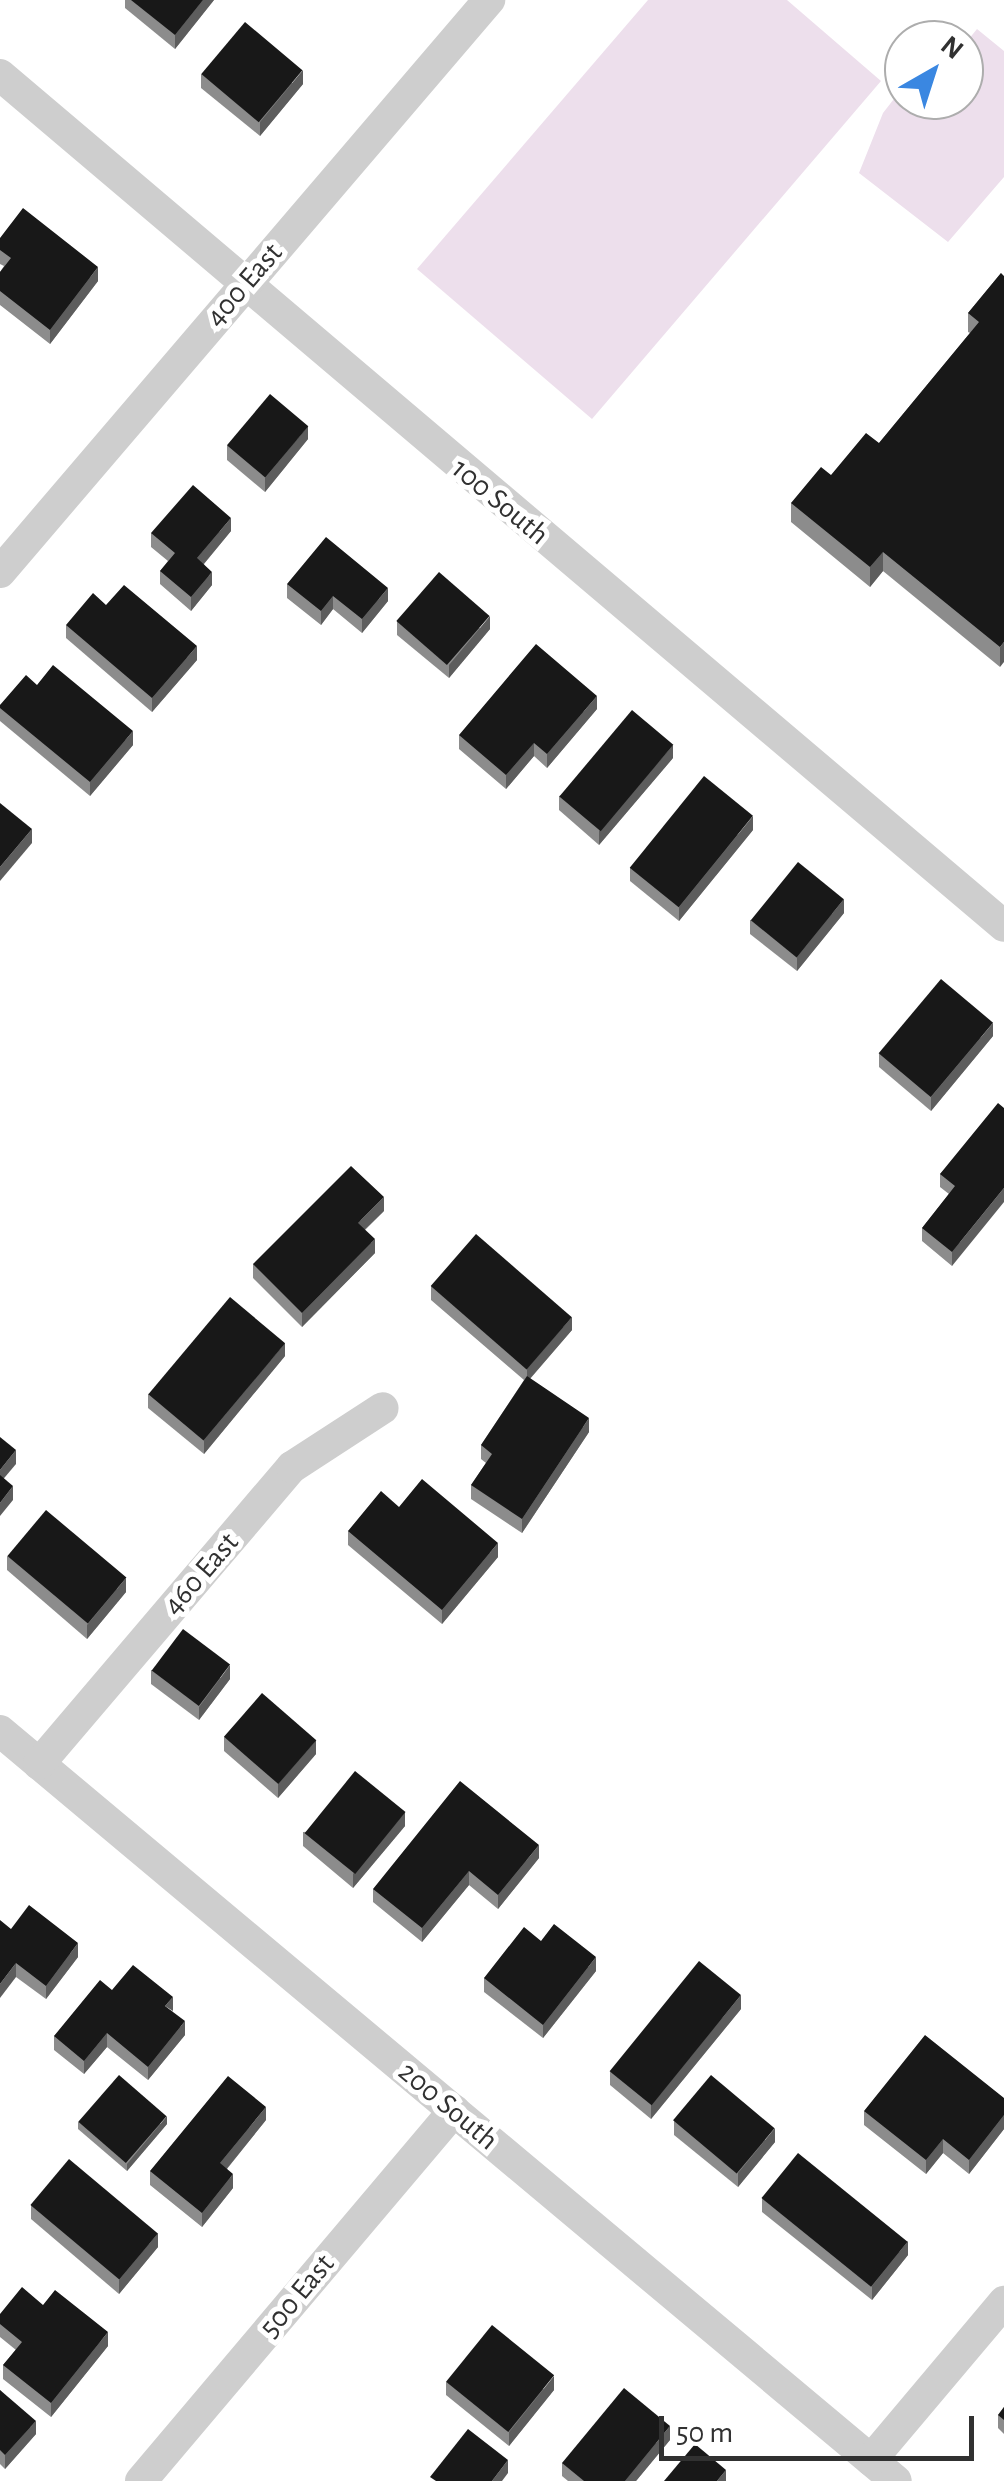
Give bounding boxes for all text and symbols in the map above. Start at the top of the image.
north arrow [884,20,984,120]
text: N [935,31,968,65]
street label: 400 East [198,236,290,334]
street label: 100 South [444,451,556,553]
street label: 460 East [155,1525,247,1623]
street label: 200 South [391,2054,505,2158]
street label: 500 East [252,2247,342,2345]
scale bar [664,2396,979,2458]
text: 50 m [676,2418,733,2448]

